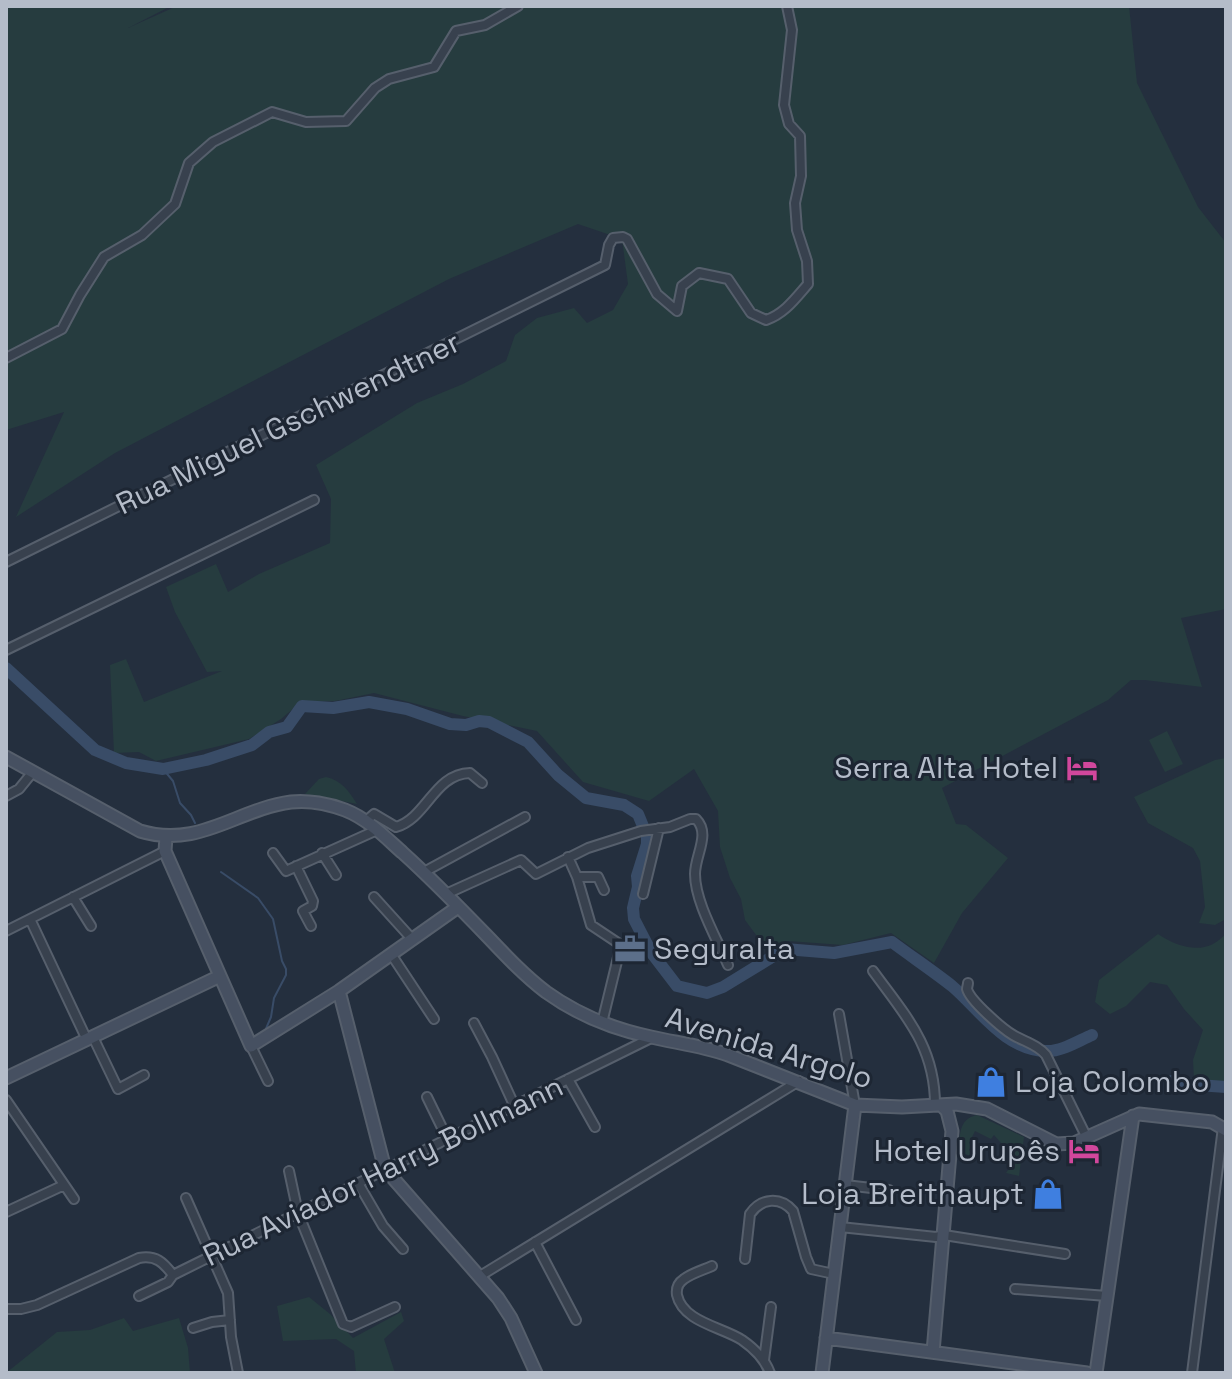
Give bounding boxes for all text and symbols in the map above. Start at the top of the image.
street label: Rua Miguel Gschwendtner [109,322,466,523]
place label: Serra Alta Hotel [834,748,1058,787]
hotel icon: Serra Alta Hotel [1065,751,1099,785]
place label: Seguralta [654,929,794,968]
office icon: Seguralta [613,932,647,966]
street label: Avenida Argolo [661,997,877,1098]
place label: Loja Colombo [1015,1062,1210,1101]
shop icon: Loja Colombo [974,1065,1008,1099]
street label: Rua Aviador Harry Bollmann [196,1066,569,1275]
place label: Hotel Urupês [874,1131,1060,1170]
hotel icon: Hotel Urupês [1067,1134,1101,1168]
place label: Loja Breithaupt [801,1174,1024,1213]
shop icon: Loja Breithaupt [1031,1177,1065,1211]

